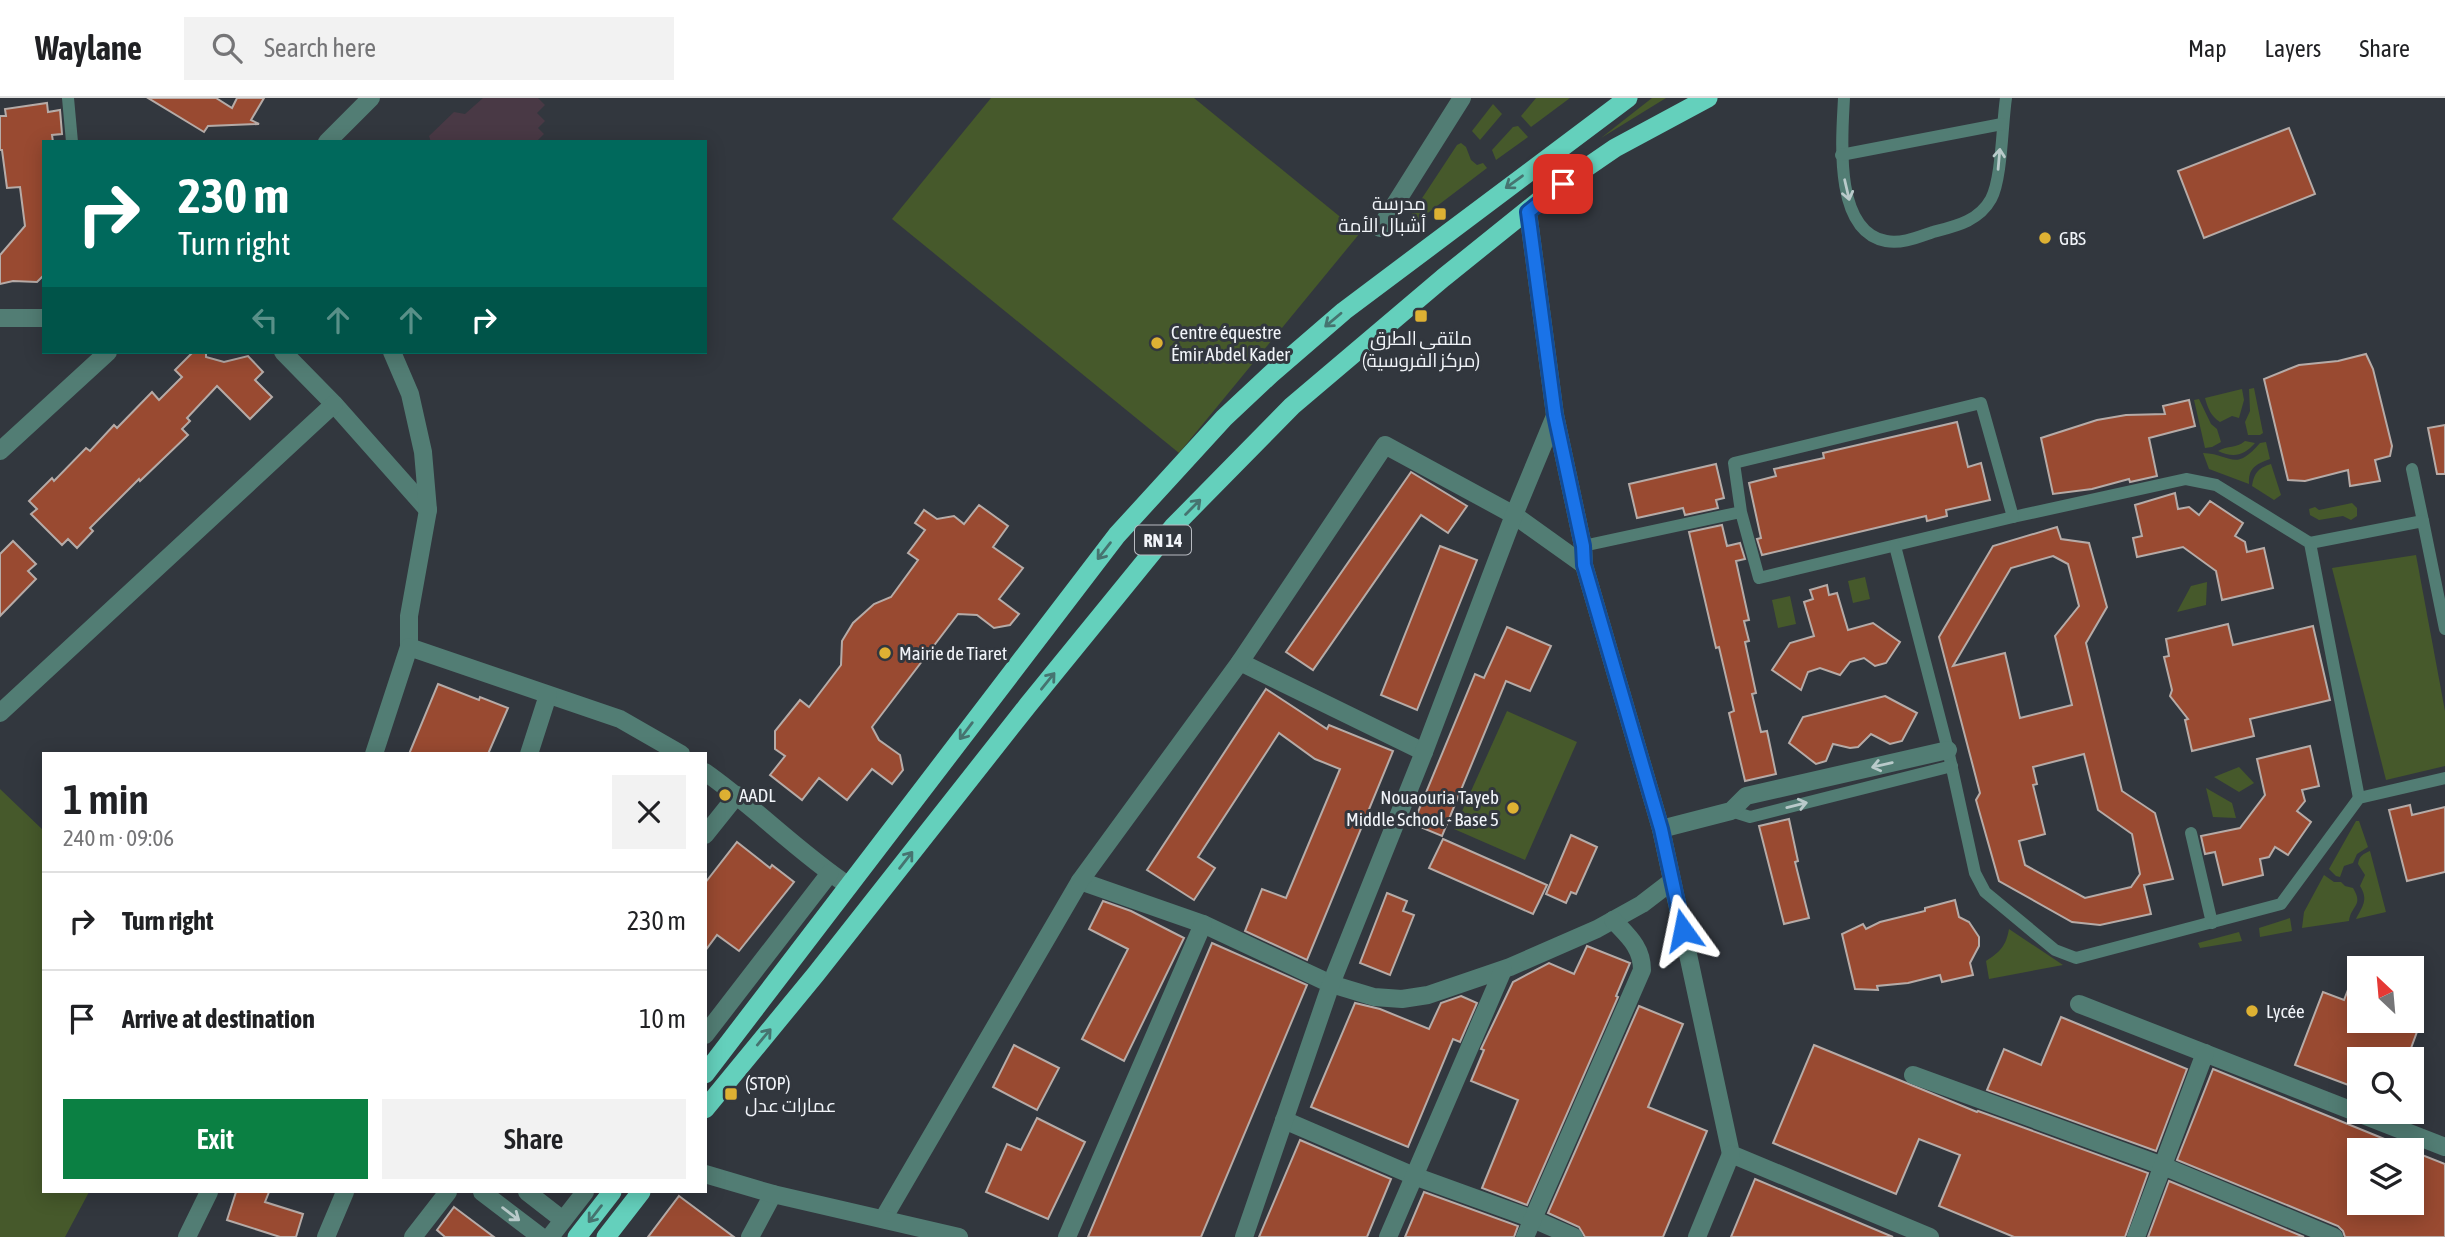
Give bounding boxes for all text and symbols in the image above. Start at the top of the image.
search box [184,17,674,80]
text: Waylane [35,29,142,67]
icon: search [208,29,246,67]
text: Search here [264,33,376,63]
text: Map [2188,35,2227,62]
text: Layers [2265,35,2321,62]
text: Share [2359,35,2410,62]
one-way arrow [1993,149,2006,171]
pin [1533,154,1593,214]
icon: arrive [1544,165,1582,203]
text: 230 m [178,167,289,223]
icon: right [63,168,154,259]
one-way arrow [1505,175,1524,190]
one-way arrow [1841,178,1855,201]
place label: مدرسة أشبال الأمة [1338,192,1426,237]
marker: مدرسة أشبال الأمة [1432,206,1448,222]
text: Turn right [178,225,291,262]
place label: GBS [2059,227,2086,249]
marker: GBS [2037,230,2053,246]
icon: left [246,301,284,339]
icon: ahead [319,301,357,339]
icon: ahead [392,301,430,339]
icon: right [465,301,503,339]
marker: ملتقى الطرق (مركز الفروسية) [1413,308,1429,324]
one-way arrow [1325,312,1343,328]
place label: Centre équestre Émir Abdel Kader [1171,321,1290,365]
place label: ملتقى الطرق (مركز الفروسية) [1362,327,1480,372]
marker: Centre équestre Émir Abdel Kader [1149,335,1165,351]
one-way arrow [1185,498,1202,515]
road number: RN 14 [1135,526,1191,555]
one-way arrow [1097,541,1112,560]
place label: Mairie de Tiaret [899,642,1007,664]
marker: Mairie de Tiaret [877,645,893,661]
one-way arrow [1040,673,1055,691]
one-way arrow [958,722,973,740]
one-way arrow [1871,759,1894,772]
text: 1 min [63,775,149,823]
button: close [612,775,686,849]
place label: AADL [739,784,776,806]
place label: Nouaouria Tayeb Middle School - Base 5 [1346,786,1499,830]
marker: AADL [717,787,733,803]
one-way arrow [1785,798,1808,811]
marker: Nouaouria Tayeb Middle School - Base 5 [1505,800,1521,816]
text: 240 m · 09:06 [63,825,174,851]
one-way arrow [899,851,914,869]
position arrow [1646,893,1720,967]
icon: right [63,902,101,940]
text: Turn right [122,906,213,936]
text: 230 m [627,906,686,936]
north arrow [2347,956,2424,1032]
map controls [2347,956,2424,1215]
icon: arrive [63,1000,101,1038]
place label: Lycée [2266,1000,2305,1022]
marker: Lycée [2244,1003,2260,1019]
text: Arrive at destination [122,1004,315,1034]
text: 10 m [639,1004,686,1034]
one-way arrow [756,1028,772,1046]
button: search [2347,1047,2424,1124]
place label: (STOP) عمارات عدل [745,1072,836,1117]
marker: (STOP) عمارات عدل [723,1086,739,1102]
button: Exit [63,1099,368,1179]
button: Share [382,1099,686,1179]
button: layers [2347,1138,2424,1215]
one-way arrow [587,1205,602,1223]
one-way arrow [502,1207,520,1222]

